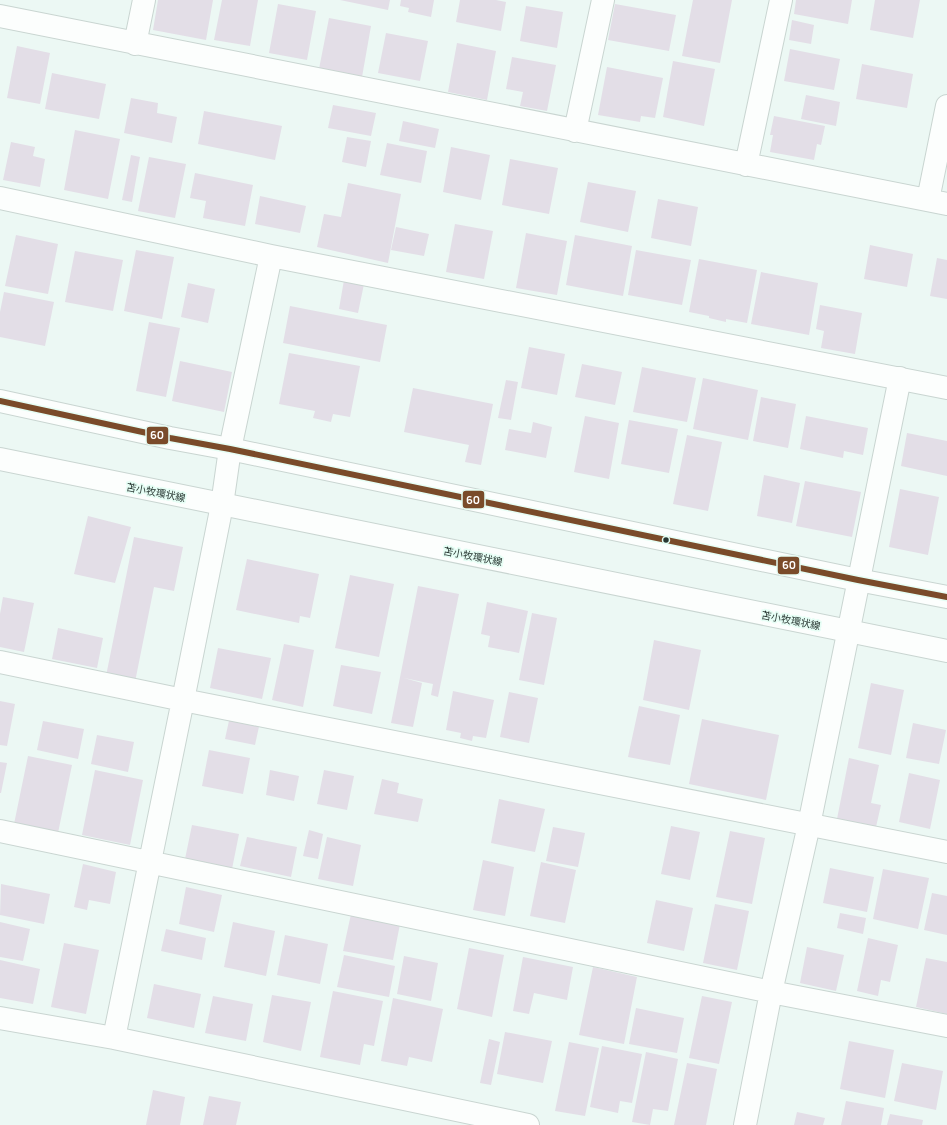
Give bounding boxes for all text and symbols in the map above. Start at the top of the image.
line badge: 60 [146,426,169,445]
text: 60 [150,427,164,442]
street label: 苫小牧環状線 [125,479,187,505]
line badge: 60 [462,490,485,509]
text: 60 [466,492,480,507]
unlabelled marker [661,535,671,545]
street label: 苫小牧環状線 [442,543,504,569]
line badge: 60 [777,556,800,575]
text: 60 [782,557,796,572]
street label: 苫小牧環状線 [760,607,822,633]

